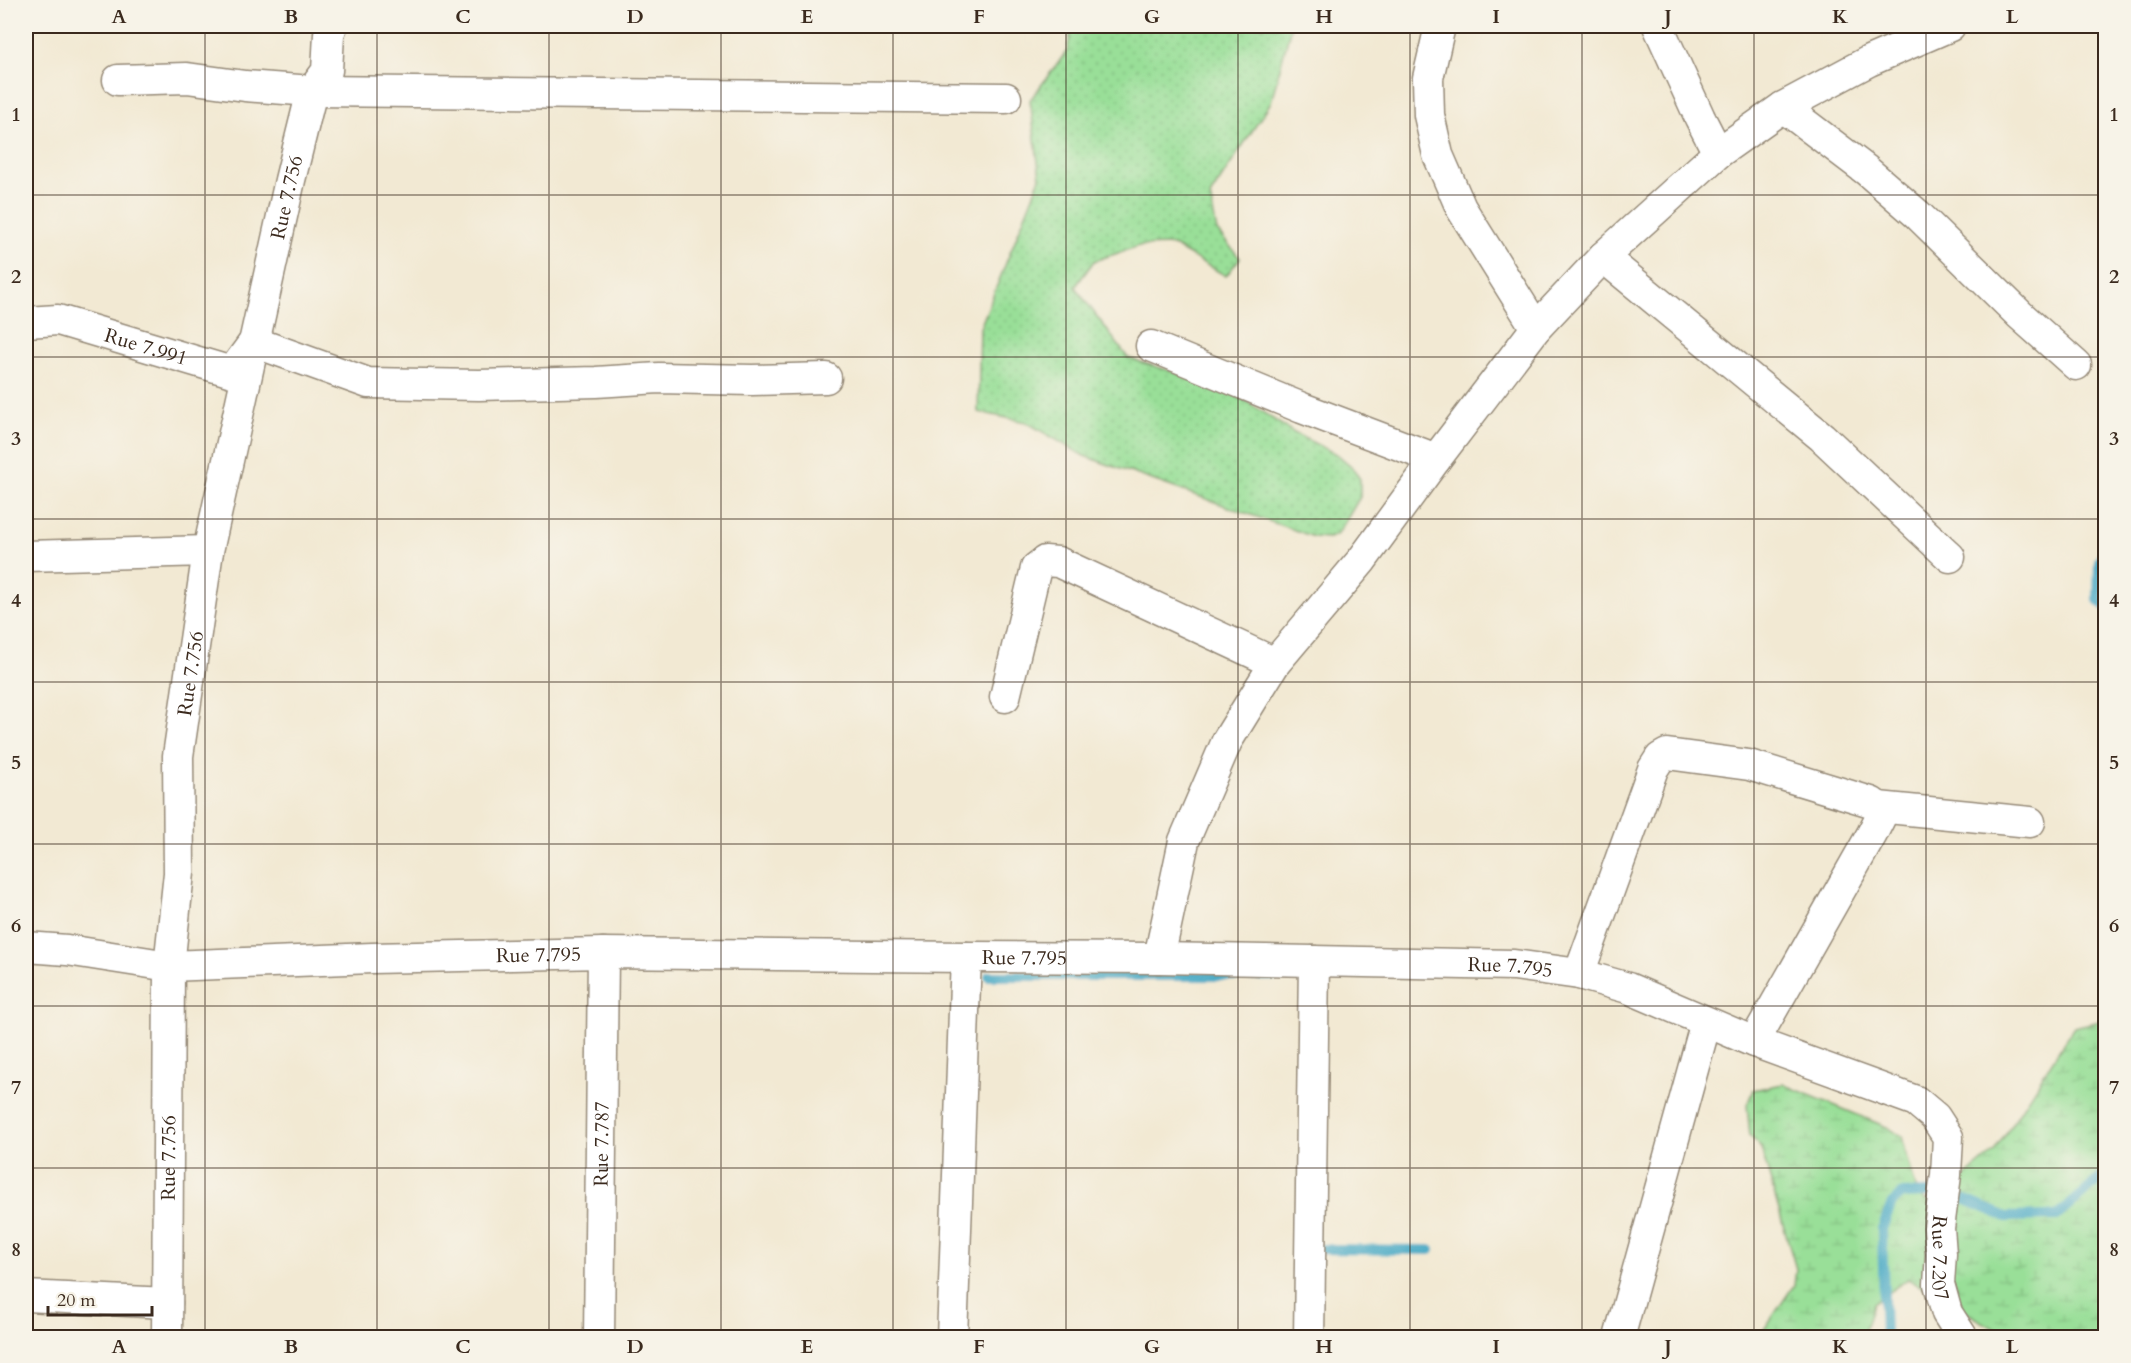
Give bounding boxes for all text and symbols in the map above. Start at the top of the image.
text: A [111,3,127,30]
text: B [284,3,298,30]
text: C [455,3,471,30]
text: D [626,3,644,30]
text: E [801,3,813,30]
text: F [973,3,985,30]
text: G [1144,3,1160,30]
text: H [1315,3,1333,30]
text: I [1492,3,1500,30]
text: J [1661,3,1672,30]
text: K [1832,3,1849,30]
text: L [2006,3,2019,30]
text: 1 [11,101,21,128]
text: 1 [2109,101,2119,128]
street label: Rue 7.756 [264,153,310,242]
text: 2 [11,263,21,290]
text: 2 [2109,263,2119,290]
street label: Rue 7.991 [101,322,191,372]
text: 3 [11,425,21,452]
text: 3 [2109,425,2119,452]
text: 4 [11,587,21,614]
text: 4 [2109,587,2119,614]
street label: Rue 7.756 [171,629,210,718]
text: 5 [11,749,21,776]
text: 5 [2109,749,2119,776]
text: 6 [11,912,21,939]
text: 6 [2109,912,2119,939]
street label: Rue 7.795 [495,940,581,969]
street label: Rue 7.795 [982,944,1067,972]
street label: Rue 7.795 [1467,951,1554,984]
text: 7 [11,1074,21,1101]
text: 7 [2109,1074,2119,1101]
street label: Rue 7.787 [588,1101,615,1187]
street label: Rue 7.756 [155,1115,182,1201]
street label: Rue 7.207 [1924,1214,1956,1304]
text: 8 [11,1236,21,1263]
text: 8 [2109,1236,2119,1263]
scale bar [48,1279,152,1317]
text: 20 m [57,1288,96,1313]
text: A [111,1333,127,1360]
text: B [284,1333,298,1360]
text: C [455,1333,471,1360]
text: D [626,1333,644,1360]
text: E [801,1333,813,1360]
text: F [973,1333,985,1360]
text: G [1144,1333,1160,1360]
text: H [1315,1333,1333,1360]
text: I [1492,1333,1500,1360]
text: J [1661,1333,1672,1360]
text: K [1832,1333,1849,1360]
text: L [2006,1333,2019,1360]

